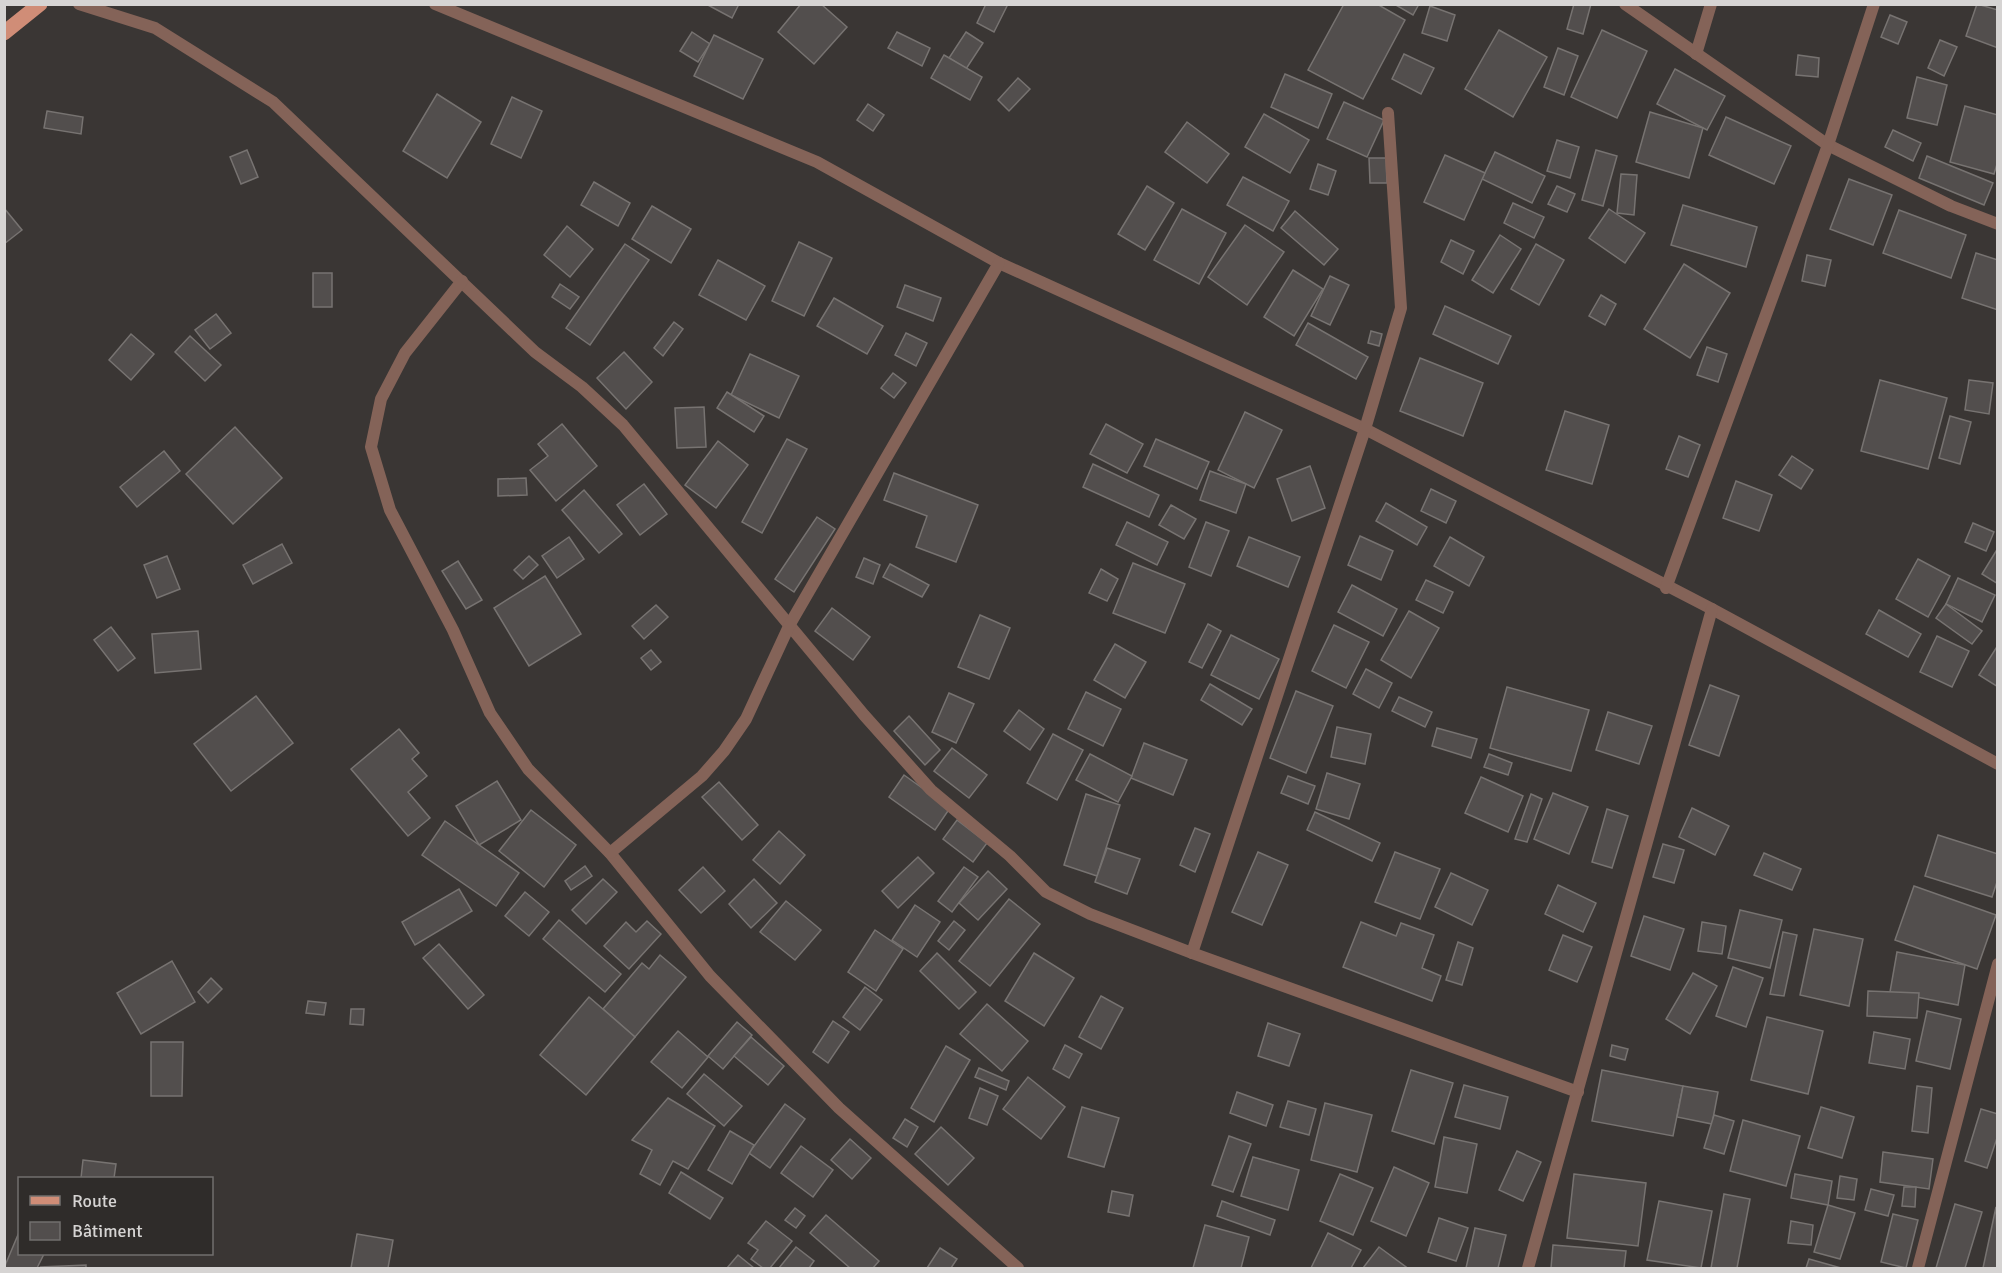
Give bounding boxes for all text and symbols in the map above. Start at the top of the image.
legend [18,1177,213,1255]
text: Route [72,1190,117,1212]
text: Bâtiment [72,1220,143,1242]

